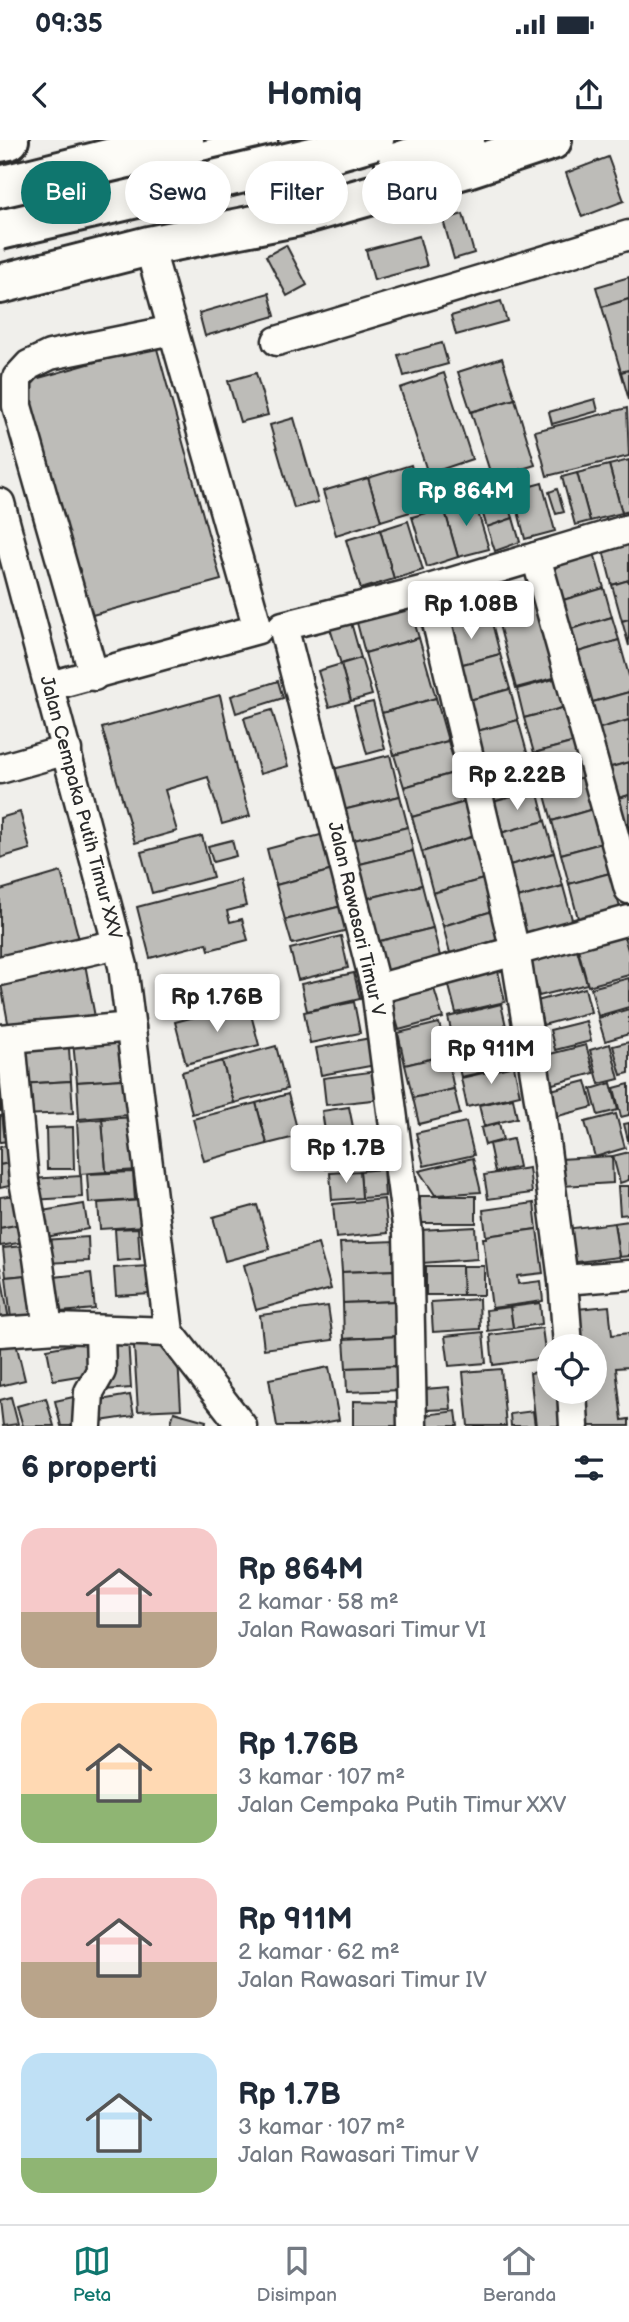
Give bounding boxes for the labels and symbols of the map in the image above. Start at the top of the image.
pin: Rp 864M [401,468,531,528]
pin: Rp 1.08B [399,582,543,641]
street label: Jalan Cempaka Putih Timur XXV [35,673,127,942]
pin: Rp 2.22B [445,752,589,812]
street label: Jalan Rawasari Timur V [322,819,390,1019]
pin: Rp 1.76B [145,974,289,1034]
pin: Rp 911M [426,1026,556,1086]
pin: Rp 1.7B [281,1126,411,1185]

